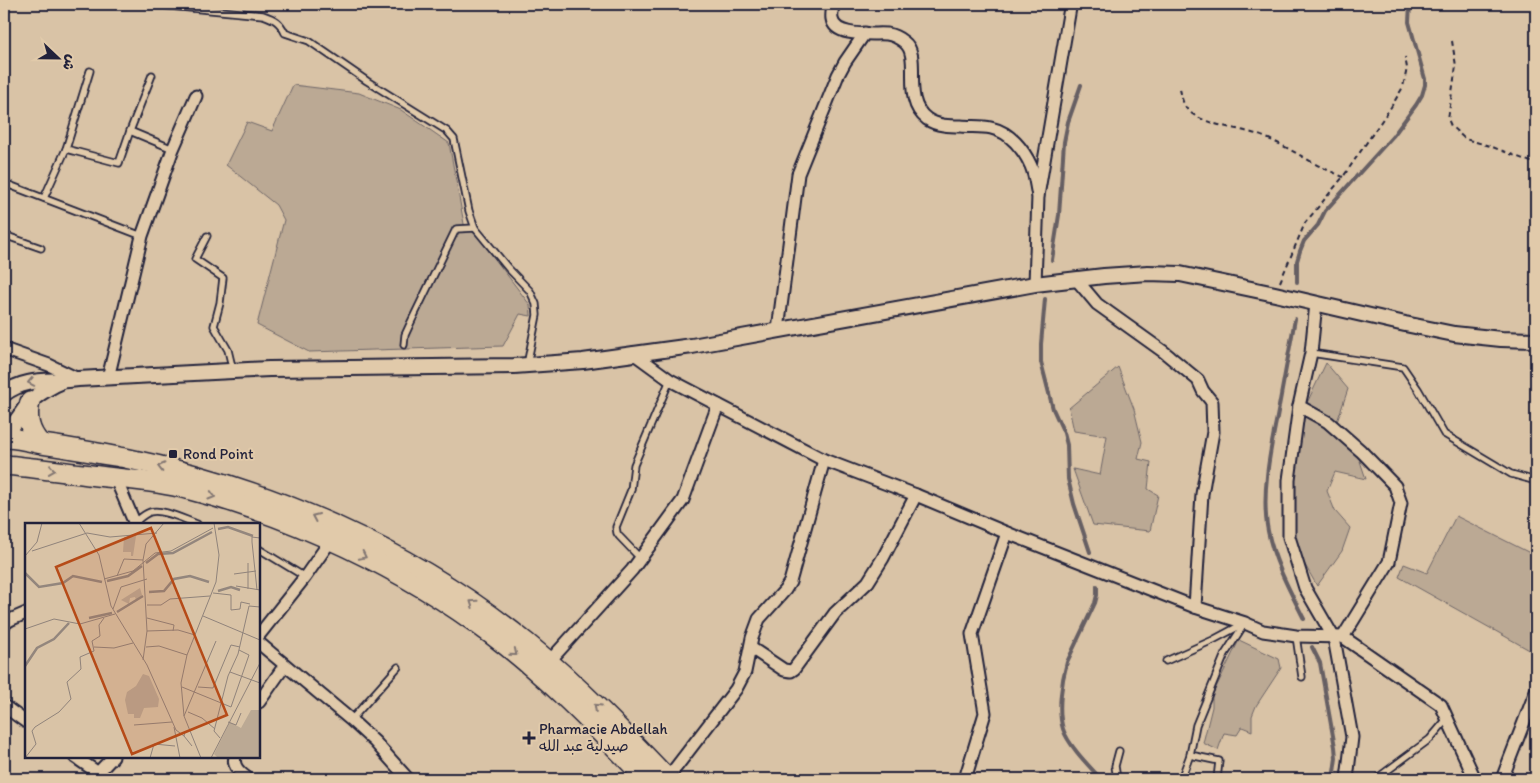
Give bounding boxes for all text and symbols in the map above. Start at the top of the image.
north arrow [32,32,82,82]
text: ش [59,52,80,73]
one-way arrow [27,377,36,387]
place label: Rond Point [183,445,254,463]
marker: Rond Point [167,448,179,460]
one-way arrow [157,462,165,472]
one-way arrow [49,464,57,475]
one-way arrow [208,491,216,501]
one-way arrow [311,513,320,524]
inset map [25,523,260,758]
one-way arrow [358,550,367,560]
one-way arrow [469,600,478,609]
one-way arrow [509,647,518,656]
one-way arrow [594,704,603,713]
place label: Pharmacie Abdellah صيدلية عبد الله [539,720,667,755]
marker: Pharmacie Abdellah صيدلية عبد الله [523,732,535,744]

